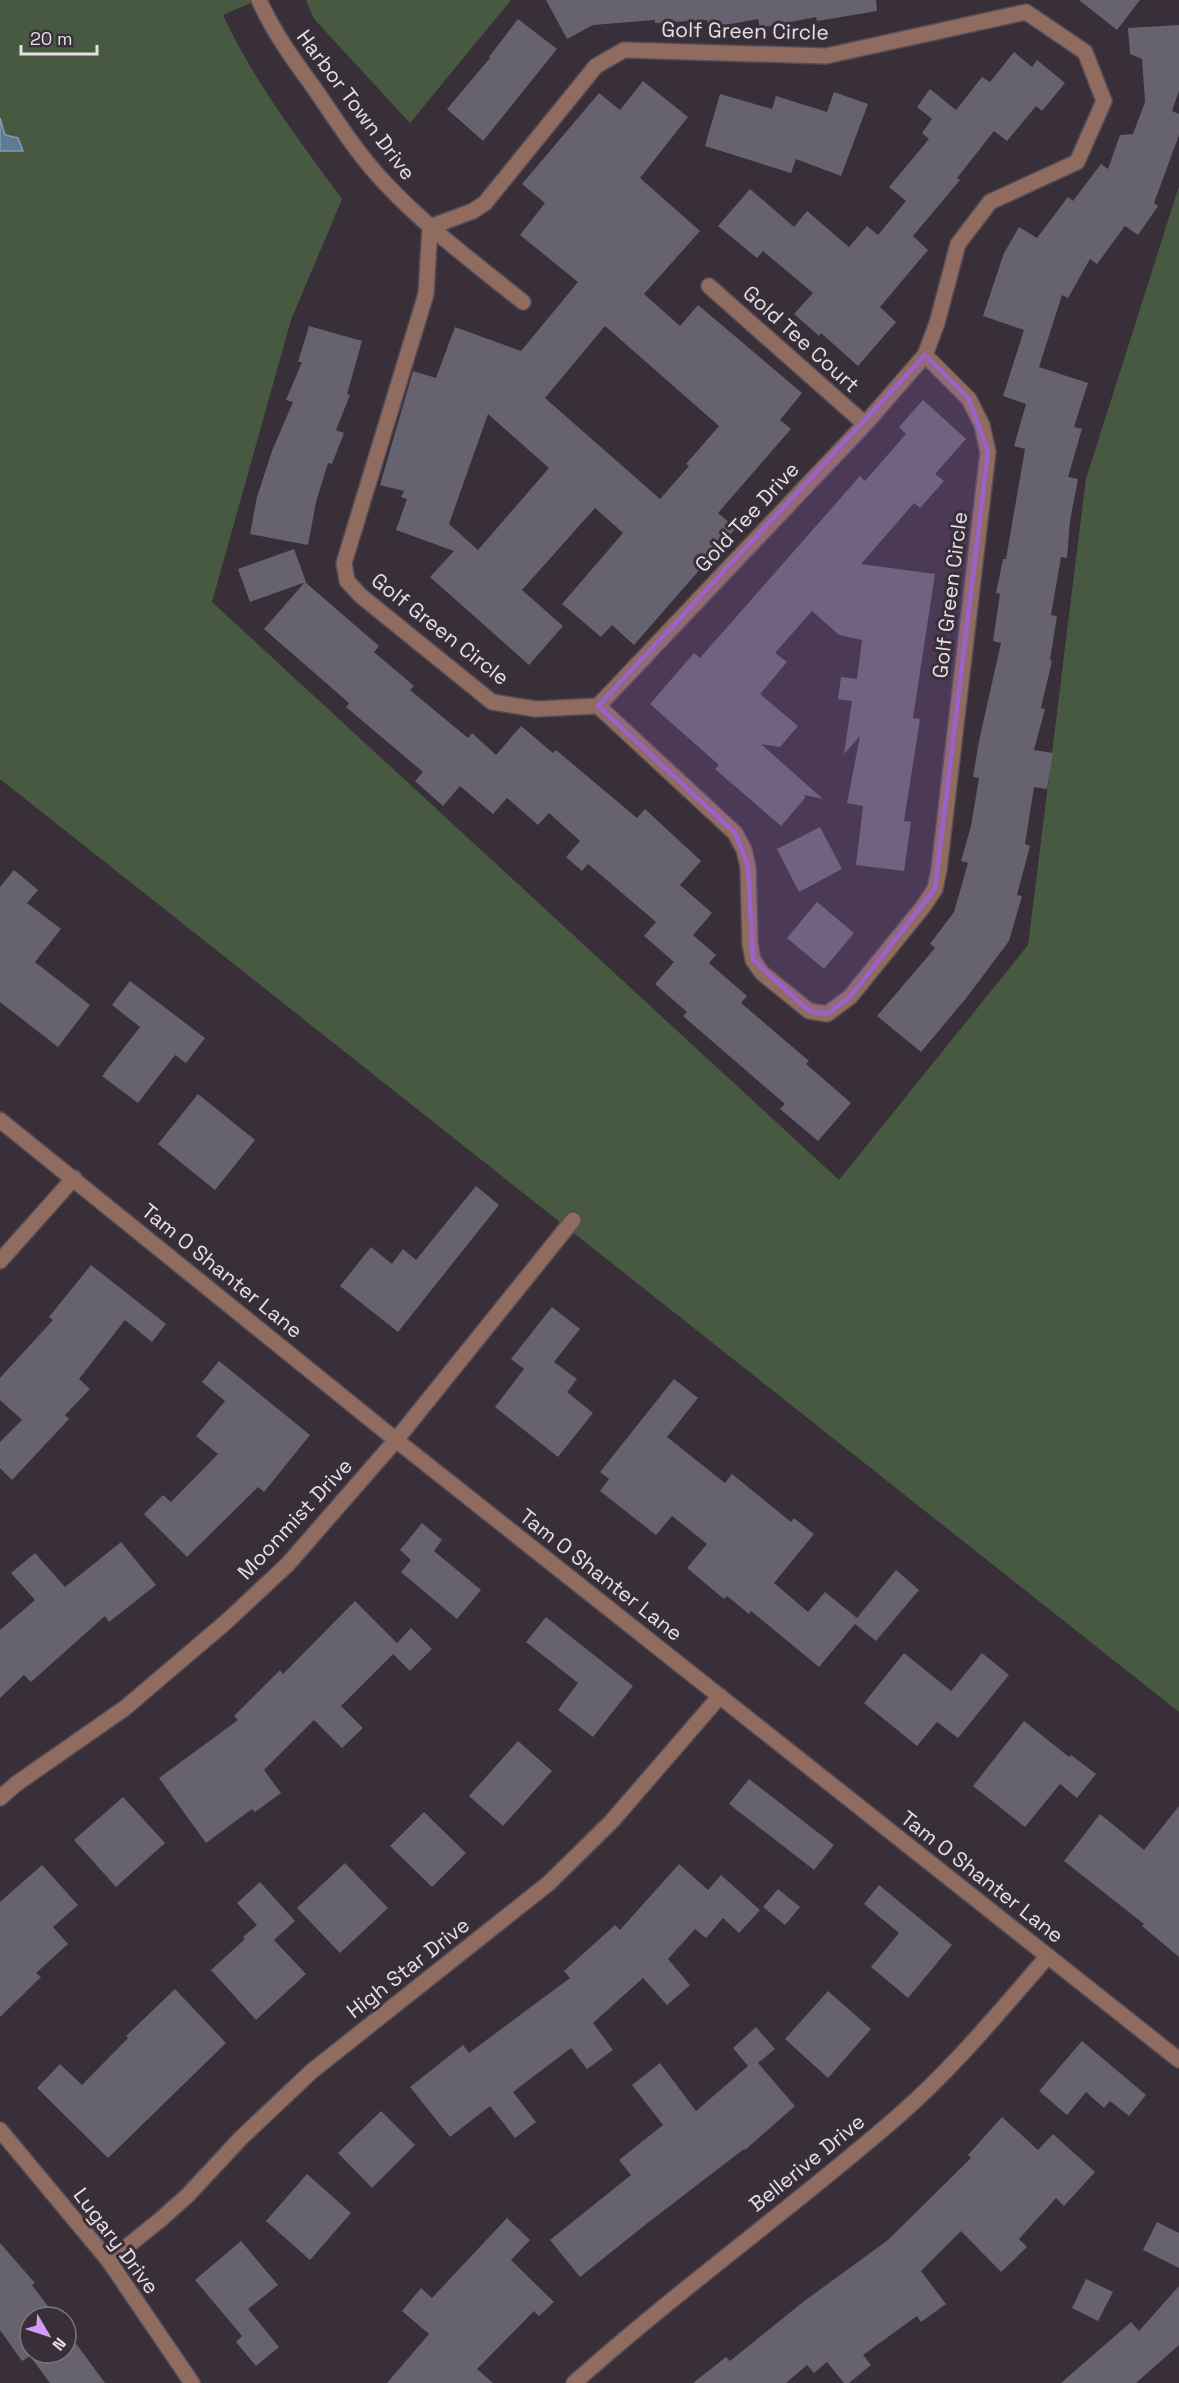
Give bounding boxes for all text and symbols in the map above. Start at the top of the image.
street label: Golf Green Circle [661,16,829,45]
scale bar [21,18,98,56]
street label: Harbor Town Drive [291,24,422,185]
text: 20 m [30,27,73,50]
street label: Gold Tee Court [737,279,865,398]
street label: Gold Tee Drive [689,456,805,577]
street label: Golf Green Circle [926,510,973,680]
street label: Golf Green Circle [366,566,515,691]
street label: Tam O Shanter Lane [136,1197,308,1344]
street label: Moonmist Drive [231,1452,358,1585]
street label: Tam O Shanter Lane [514,1502,688,1647]
street label: Tam O Shanter Lane [895,1804,1069,1949]
street label: High Star Drive [341,1911,475,2024]
street label: Bellerive Drive [743,2108,870,2218]
street label: Lugary Drive [68,2182,165,2299]
north arrow [18,2305,78,2365]
text: N [48,2333,71,2355]

